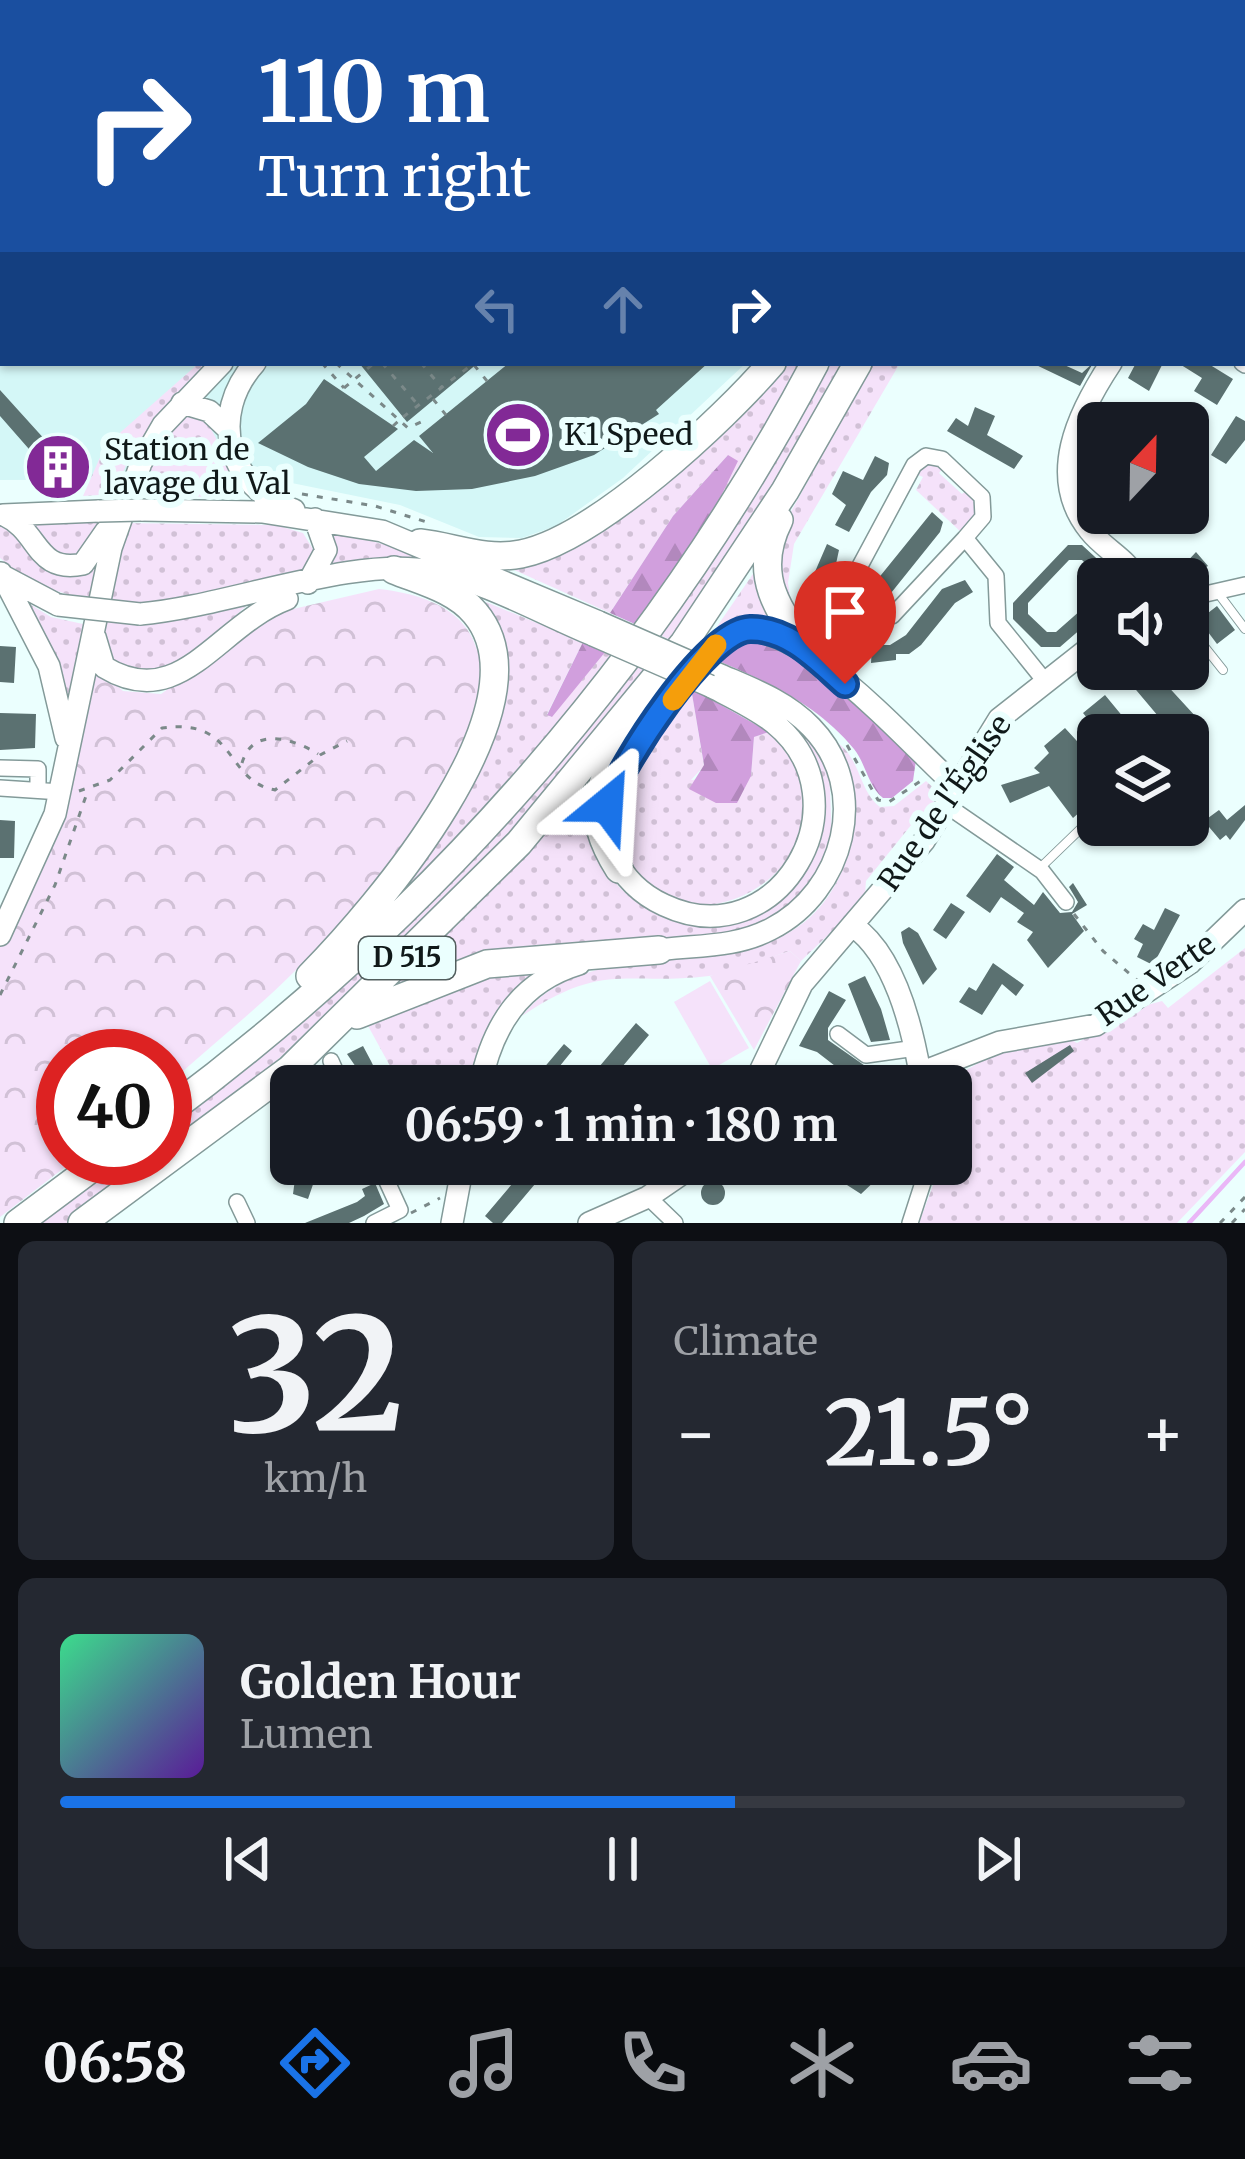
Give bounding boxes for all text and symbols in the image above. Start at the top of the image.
text: 110 m [258,39,490,145]
icon: right [60,48,216,204]
text: Turn right [258,143,531,211]
icon: left [464,276,530,342]
icon: ahead [590,276,656,342]
icon: right [716,276,782,342]
sports icon: K1 Speed [483,400,553,470]
north arrow [1077,402,1209,534]
map controls [1077,402,1209,846]
place label: K1 Speed [564,415,693,453]
place label: Station de lavage du Val [104,430,290,502]
building icon: Station de lavage du Val [23,432,93,502]
button: sound [1077,558,1209,690]
pin [794,561,896,684]
icon: arrive [812,579,878,645]
street label: Rue de l'Église [869,707,1019,898]
button: layers [1077,714,1209,846]
position arrow [544,742,670,868]
street label: Rue Verte [1089,925,1222,1034]
road number: D 515 [359,937,455,979]
speed limit sign: 40 [36,1029,192,1185]
text: 06:59 · 1 min · 180 m [404,1097,838,1153]
text: 32 [227,1277,404,1474]
text: Climate [674,1317,818,1366]
text: 21.5° [824,1376,1034,1490]
text: − [674,1392,718,1475]
text: + [1141,1392,1185,1475]
text: km/h [264,1454,367,1503]
text: Golden Hour [240,1654,521,1710]
text: Lumen [240,1710,373,1759]
icon: previous [215,1826,281,1892]
icon: pause [590,1826,656,1892]
icon: next [965,1826,1031,1892]
icon: directions [273,2021,357,2105]
icon: music [442,2021,526,2105]
icon: phone [611,2021,695,2105]
icon: climate [780,2021,864,2105]
icon: car [949,2021,1033,2105]
icon: filters [1118,2021,1202,2105]
text: 06:58 [43,2029,187,2097]

